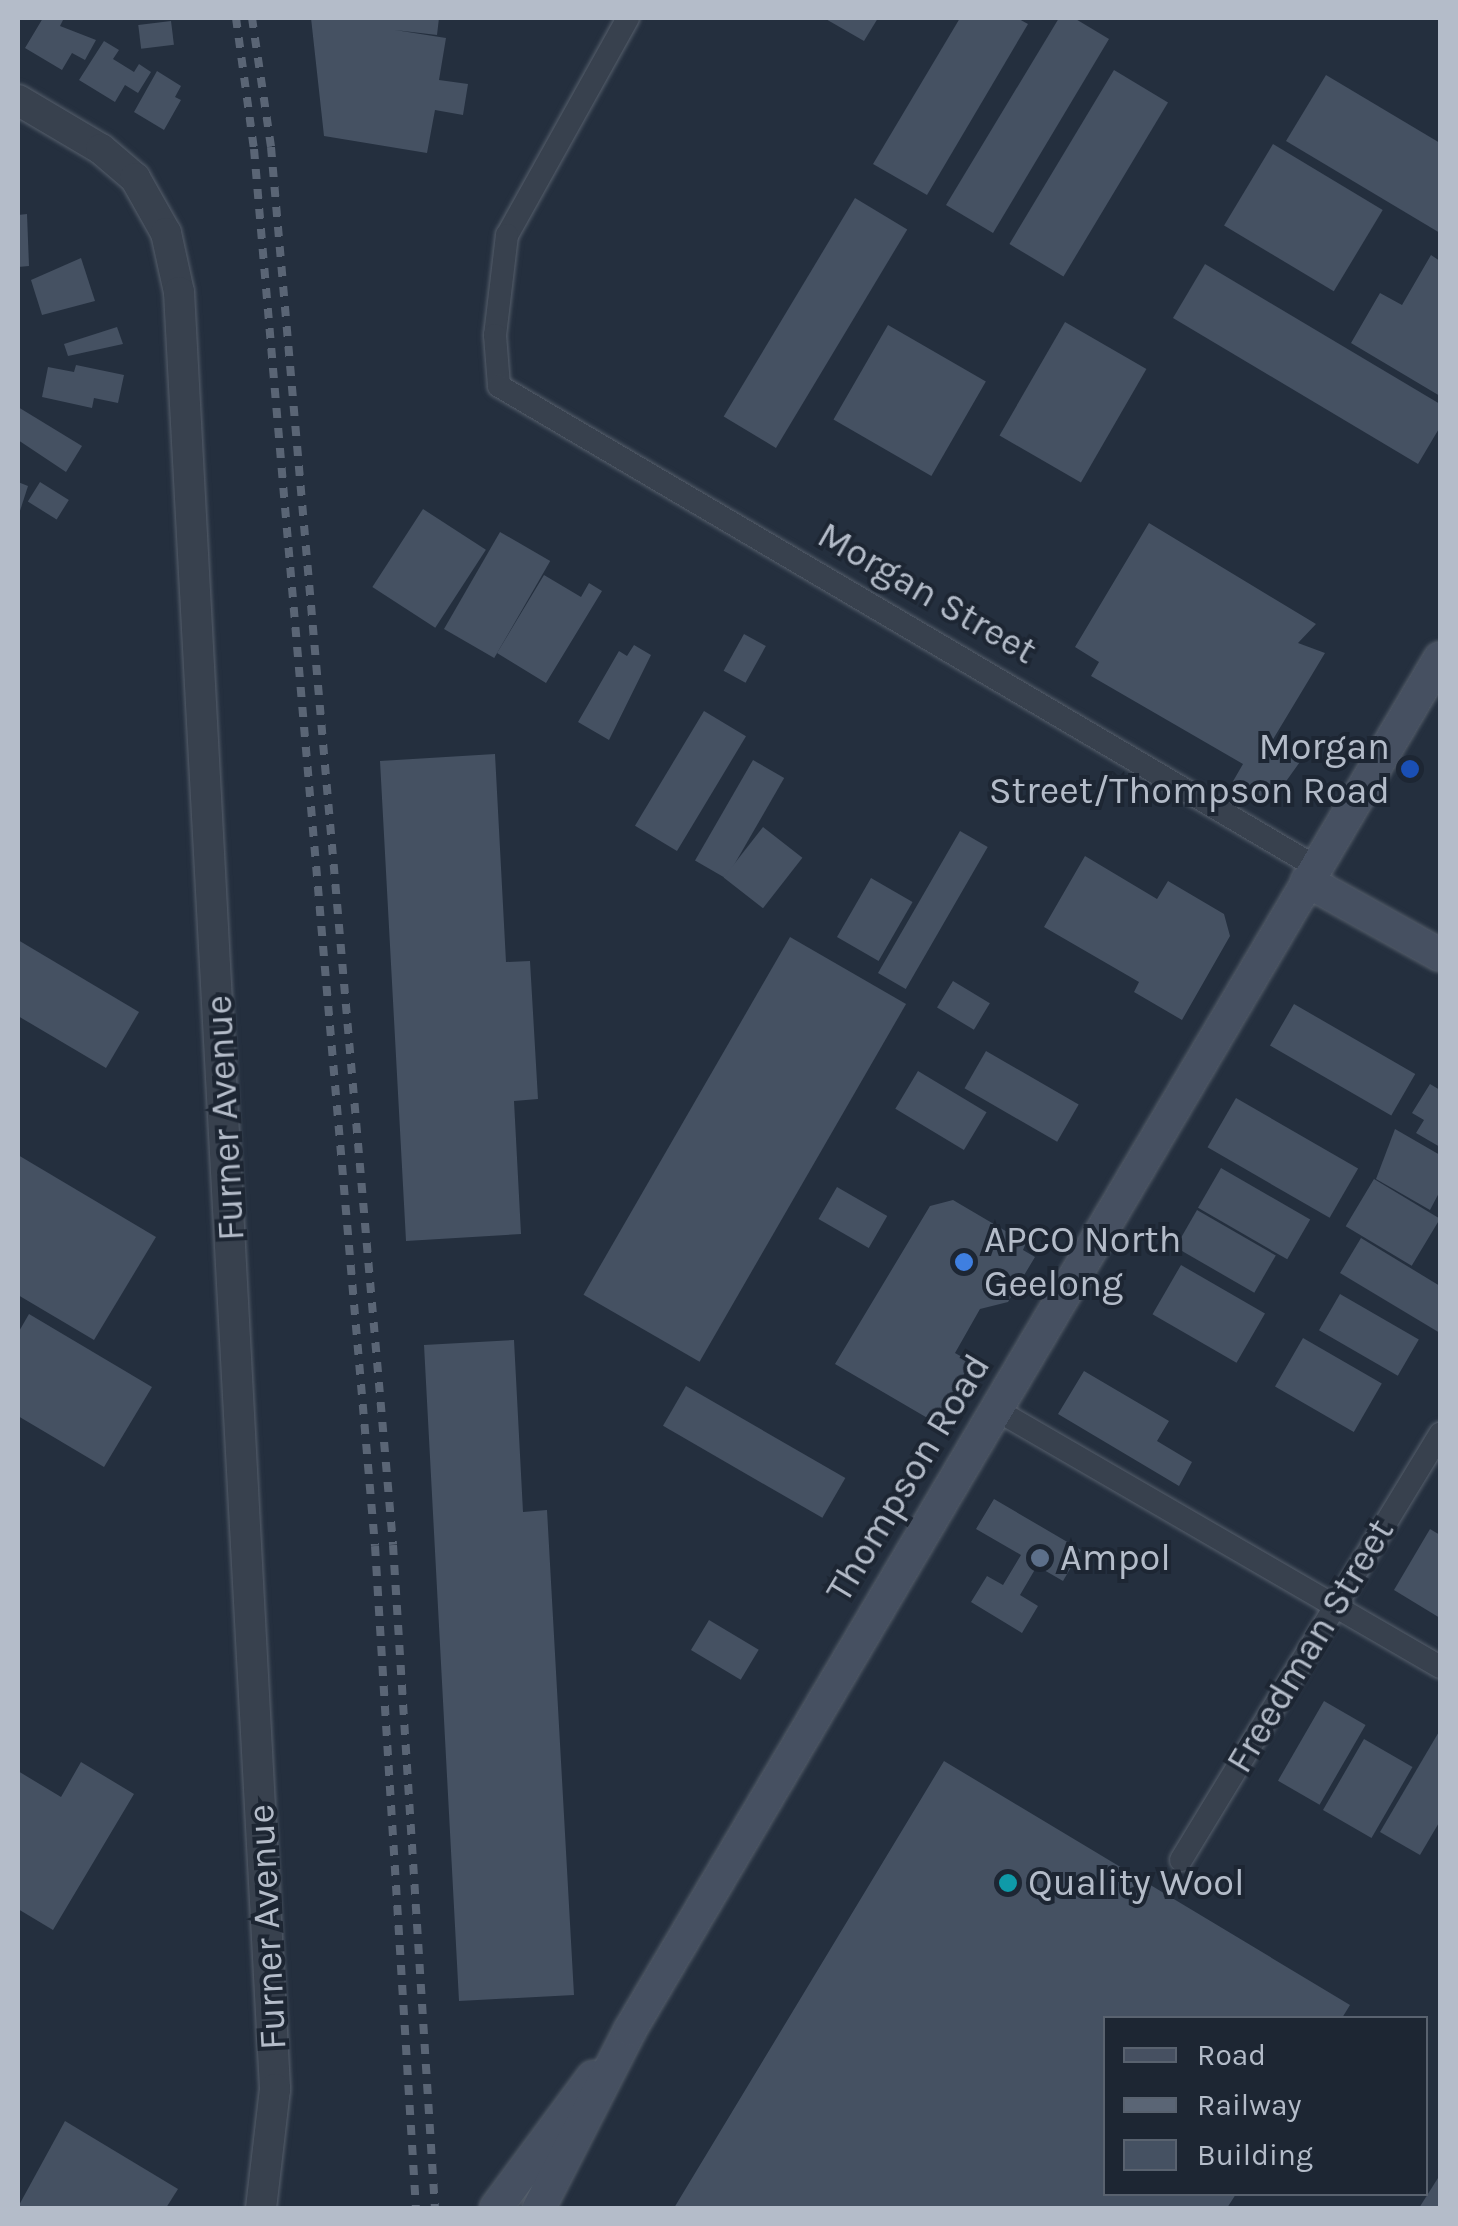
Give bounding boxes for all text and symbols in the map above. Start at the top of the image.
street label: Morgan Street [810,512,1044,674]
place label: Morgan Street/Thompson Road [989,724,1390,814]
marker: Morgan Street/Thompson Road [1399,758,1421,780]
street label: Furner Avenue [196,994,254,1242]
place label: APCO North Geelong [984,1217,1181,1306]
marker: APCO North Geelong [953,1251,975,1273]
street label: Thompson Road [816,1346,1000,1610]
street label: Freedman Street [1216,1511,1404,1781]
place label: Ampol [1060,1535,1171,1581]
marker: Ampol [1029,1547,1051,1569]
street label: Furner Avenue [238,1803,296,2051]
place label: Quality Wool [1028,1860,1245,1906]
marker: Quality Wool [997,1872,1019,1894]
legend [1103,2016,1428,2196]
text: Road [1197,2037,1266,2073]
text: Railway [1197,2087,1301,2123]
text: Building [1197,2137,1313,2173]

